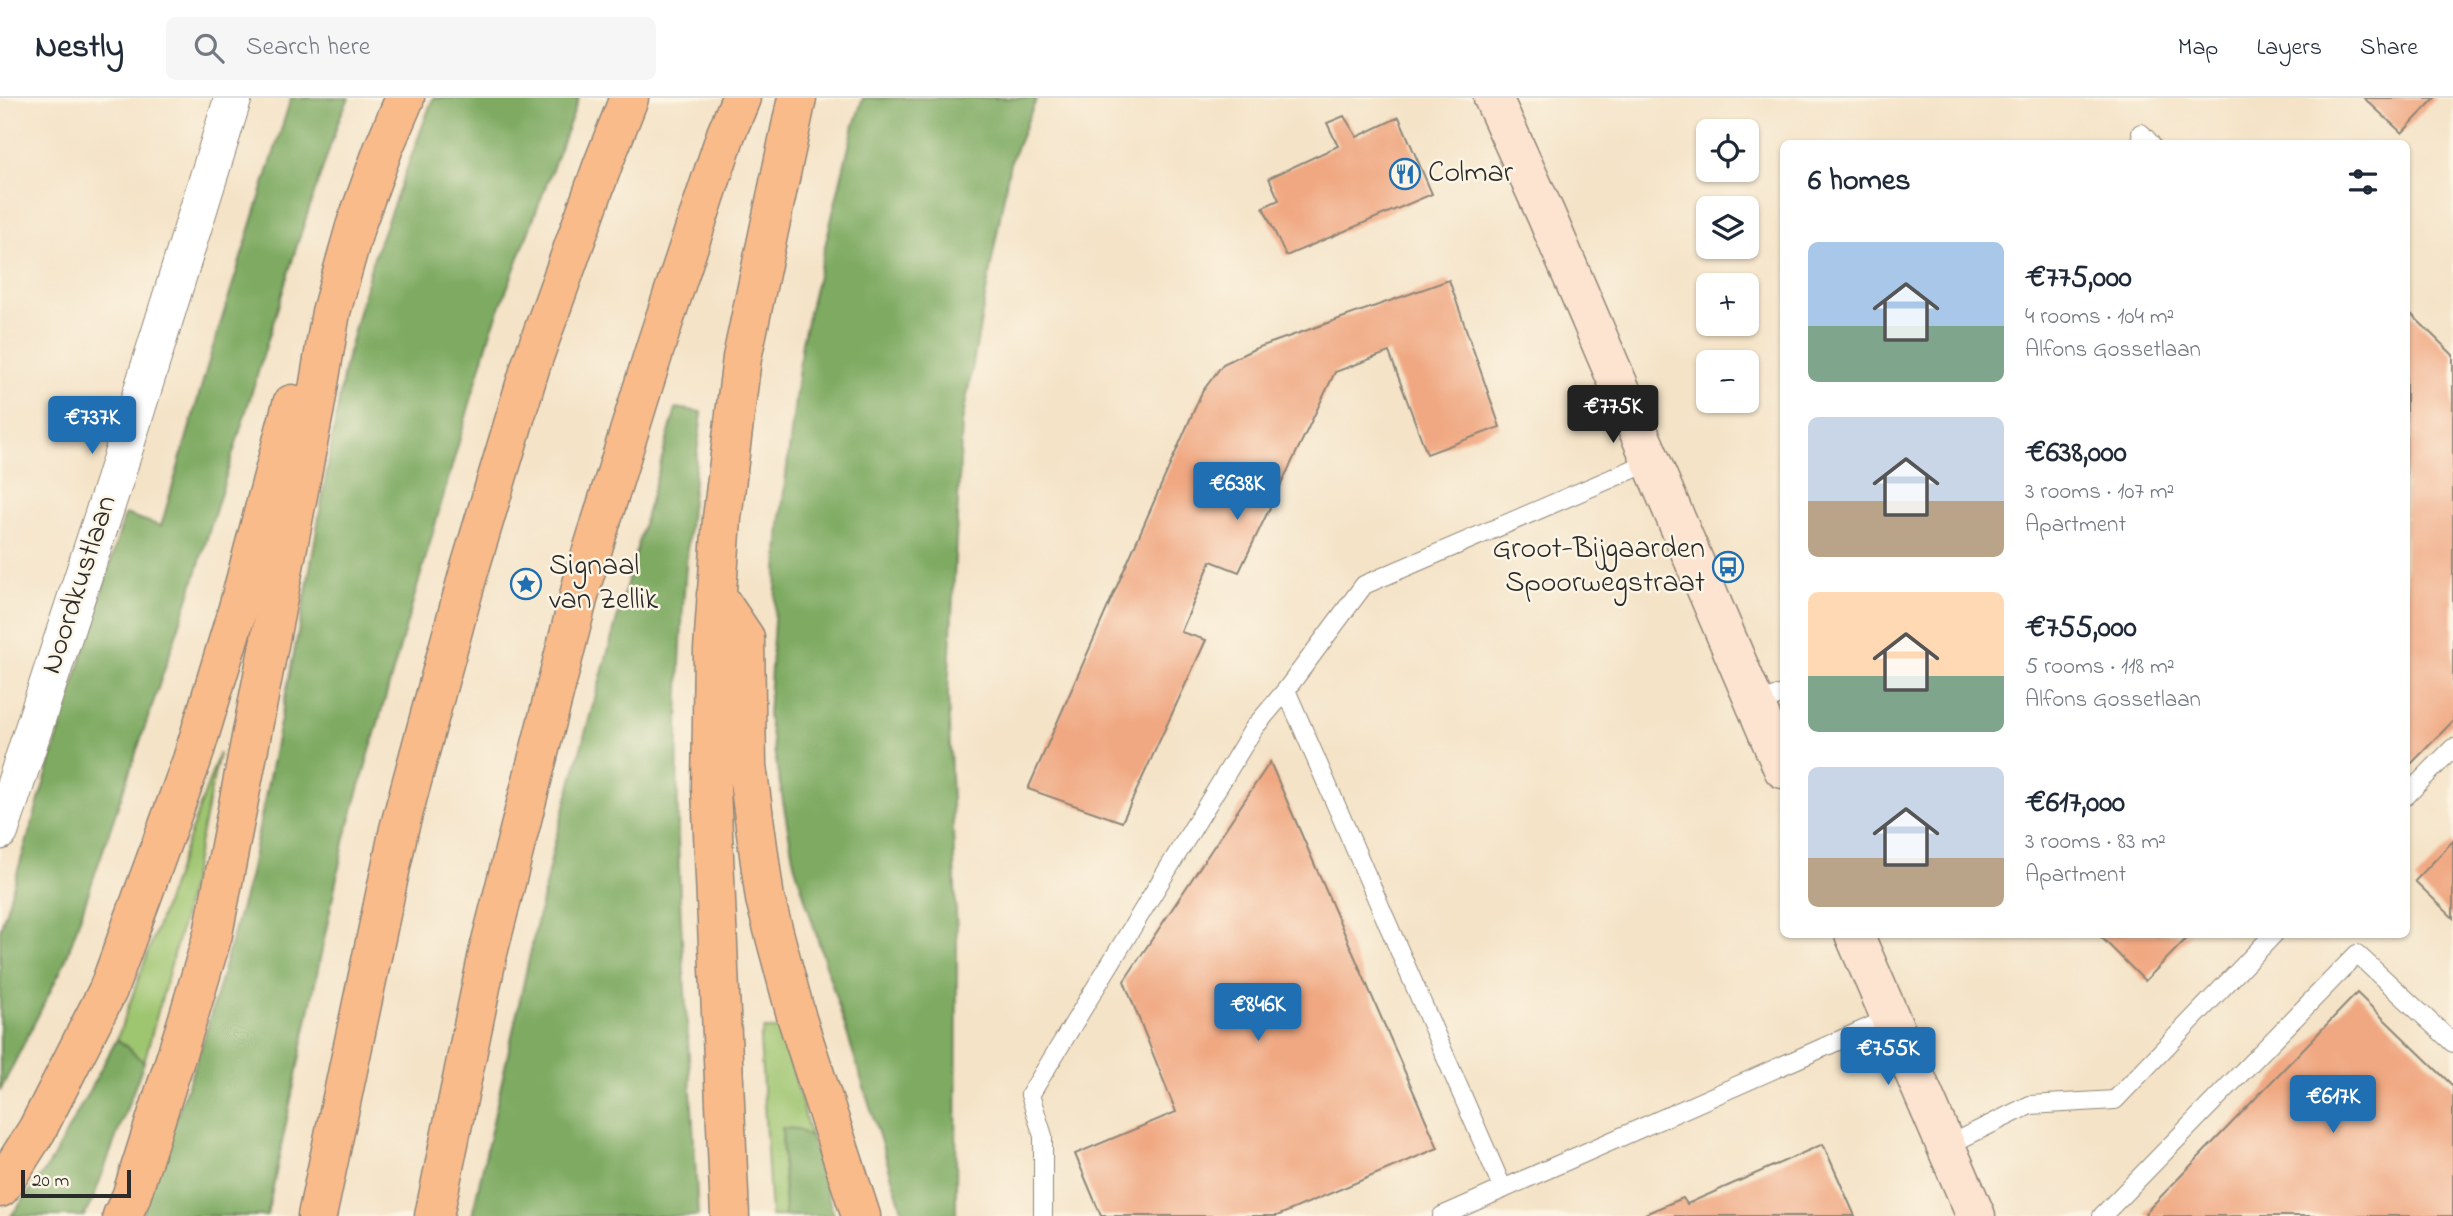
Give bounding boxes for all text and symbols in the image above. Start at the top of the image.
search box [166,17,656,80]
text: Nestly [35,24,124,72]
icon: search [190,29,228,67]
text: Search here [246,29,370,67]
text: Map [2178,31,2218,66]
text: Layers [2256,31,2322,66]
text: Share [2360,31,2418,66]
map controls [1696,119,1759,413]
button: locate [1696,119,1759,182]
place label: Colmar [1428,152,1514,196]
restaurant icon: Colmar [1388,157,1422,191]
text: 6 homes [1808,160,1911,204]
icon: filters [2344,163,2382,201]
button: layers [1696,196,1759,259]
text: €775,000 [2025,257,2132,301]
icon: home [1864,270,1948,354]
button: + [1696,273,1759,336]
text: 4 rooms · 104 m² [2025,301,2174,334]
text: Alfons Gossetlaan [2025,334,2201,367]
button: − [1696,350,1759,413]
pin: €775K [1564,386,1662,445]
text: €775K [1583,391,1643,424]
pin: €737K [43,396,141,456]
text: €737K [64,402,120,435]
text: €638,000 [2025,432,2127,476]
icon: home [1864,445,1948,529]
pin: €638K [1188,462,1286,522]
text: €638K [1209,468,1265,501]
text: 3 rooms · 107 m² [2025,476,2174,509]
street label: Noordkustlaan [30,490,130,680]
text: Apartment [2025,509,2126,542]
place label: Groot-Bijgaarden Spoorwegstraat [1492,528,1705,606]
place label: Signaal van Zellik [549,545,659,623]
bus stop icon: Groot-Bijgaarden Spoorwegstraat [1711,550,1745,584]
place icon: Signaal van Zellik [509,567,543,601]
text: €755,000 [2025,607,2137,651]
icon: home [1864,620,1948,704]
text: 5 rooms · 118 m² [2025,651,2175,684]
text: Alfons Gossetlaan [2025,684,2201,717]
text: €617,000 [2025,782,2125,826]
icon: home [1864,795,1948,879]
text: 3 rooms · 83 m² [2025,826,2166,859]
text: Apartment [2025,859,2126,892]
pin: €846K [1209,984,1307,1043]
text: €846K [1230,989,1286,1022]
pin: €755K [1839,1028,1937,1087]
text: €755K [1857,1033,1919,1066]
pin: €617K [2284,1076,2382,1135]
text: €617K [2306,1081,2360,1114]
scale bar [21,1167,131,1199]
text: 20 m [32,1168,69,1195]

